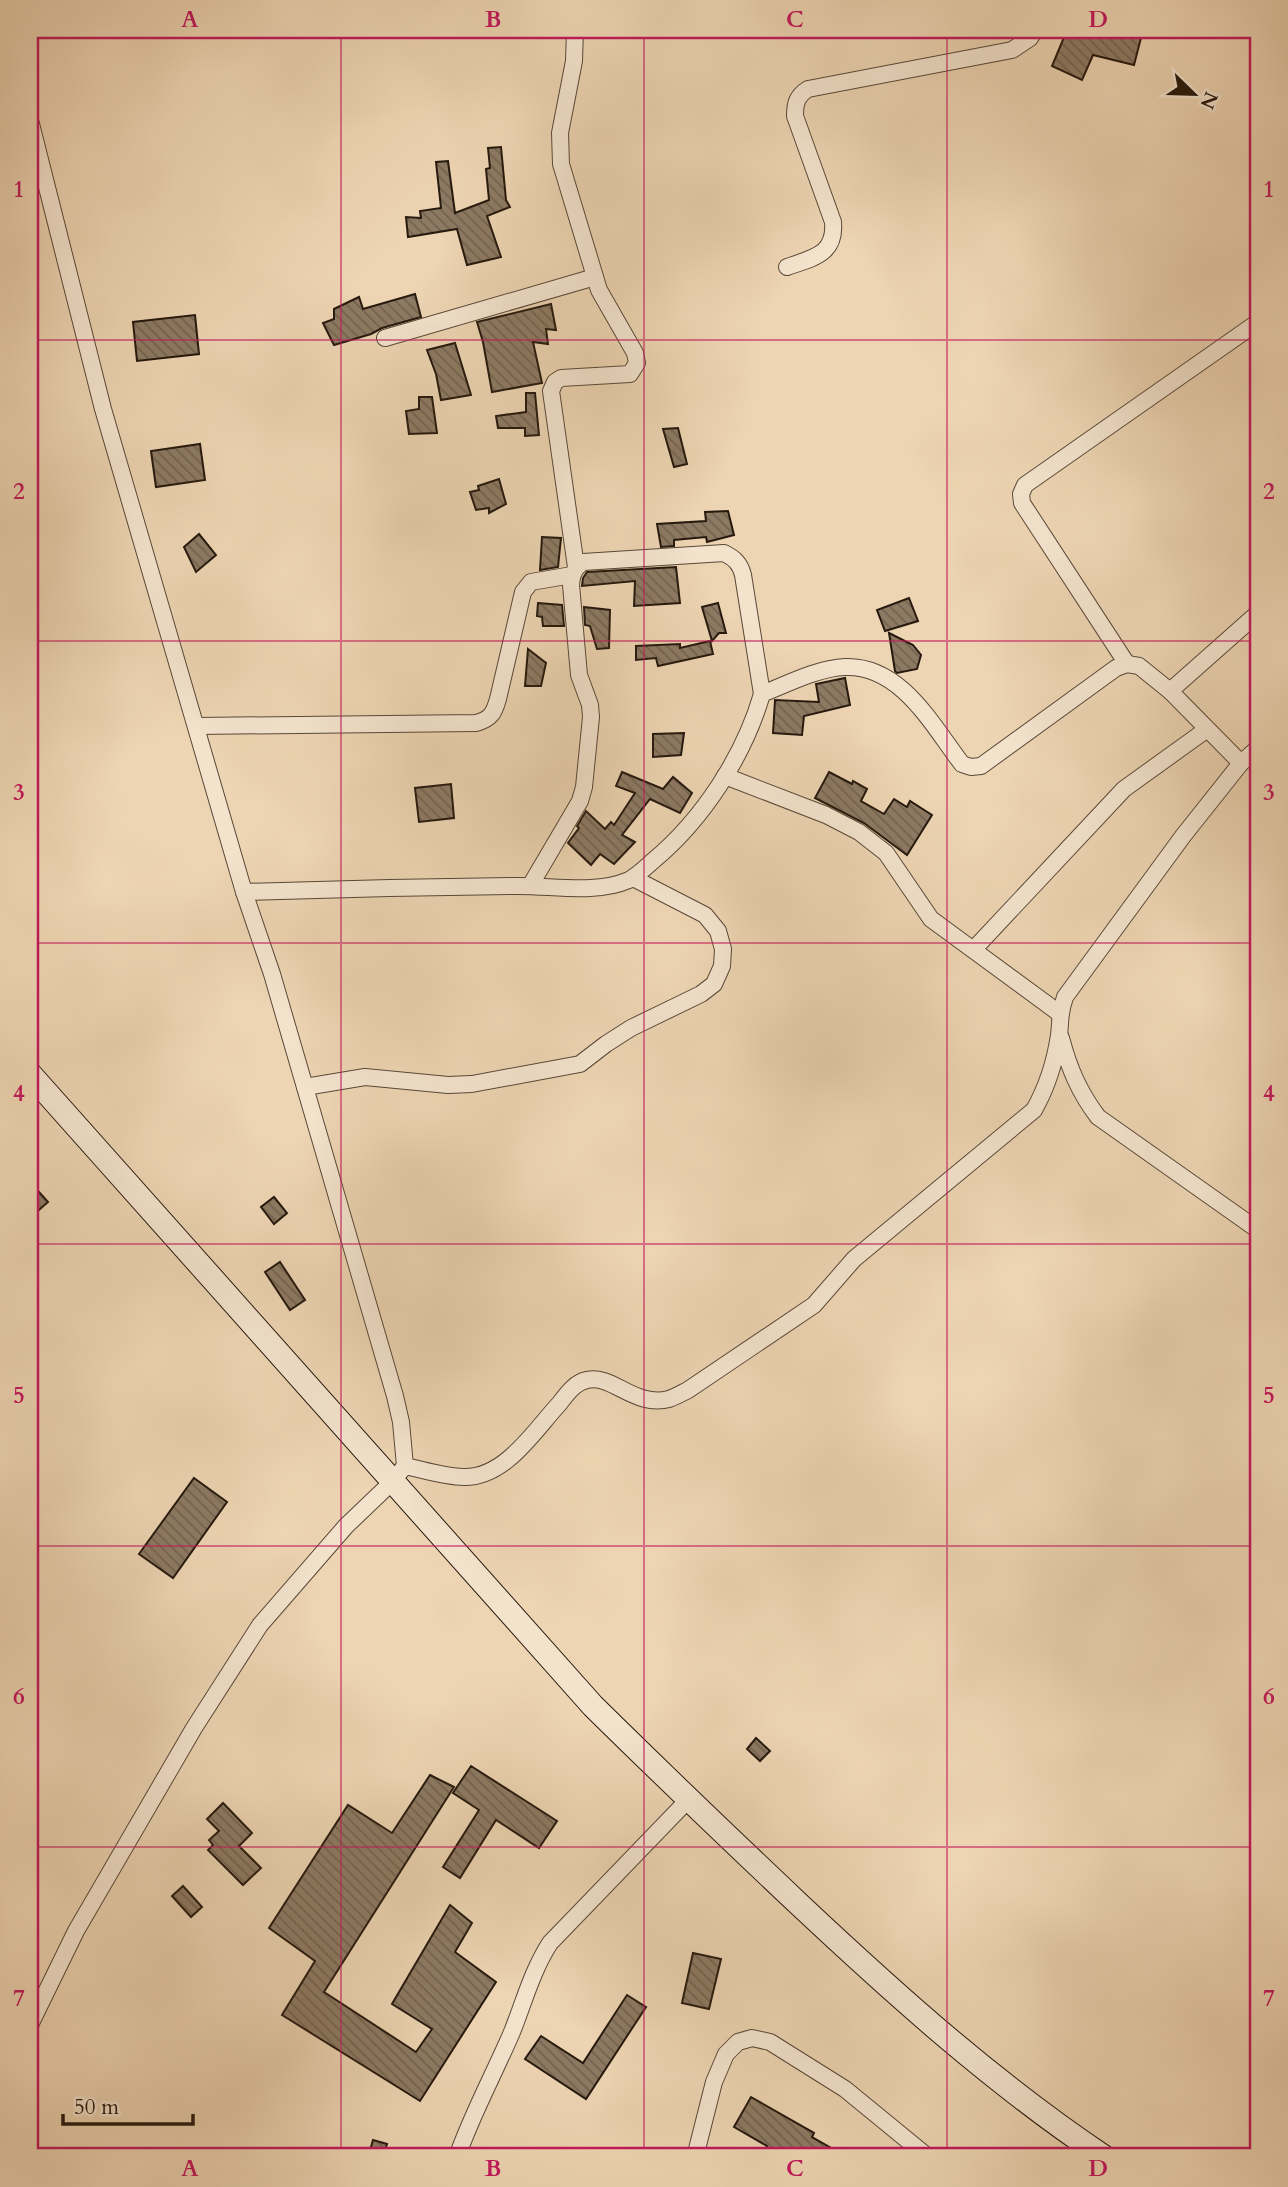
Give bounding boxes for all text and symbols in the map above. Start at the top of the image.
text: A [181,4,199,35]
text: B [485,4,501,35]
text: C [786,4,804,35]
text: D [1088,4,1108,35]
north arrow [1158,60,1228,130]
text: N [1193,88,1224,113]
text: 1 [13,174,25,205]
text: 1 [1263,174,1275,205]
text: 2 [13,476,25,507]
text: 2 [1263,476,1275,507]
text: 3 [13,777,25,808]
text: 3 [1263,777,1275,808]
text: 4 [13,1078,25,1109]
text: 4 [1263,1078,1275,1109]
text: 5 [13,1380,25,1411]
text: 5 [1263,1380,1275,1411]
text: 6 [13,1681,25,1712]
text: 6 [1263,1681,1275,1712]
text: 7 [13,1983,25,2014]
text: 7 [1263,1983,1275,2014]
scale bar [63,2082,192,2126]
text: 50 m [74,2093,119,2122]
text: A [181,2153,199,2184]
text: B [485,2153,501,2184]
text: C [786,2153,804,2184]
text: D [1088,2153,1108,2184]

